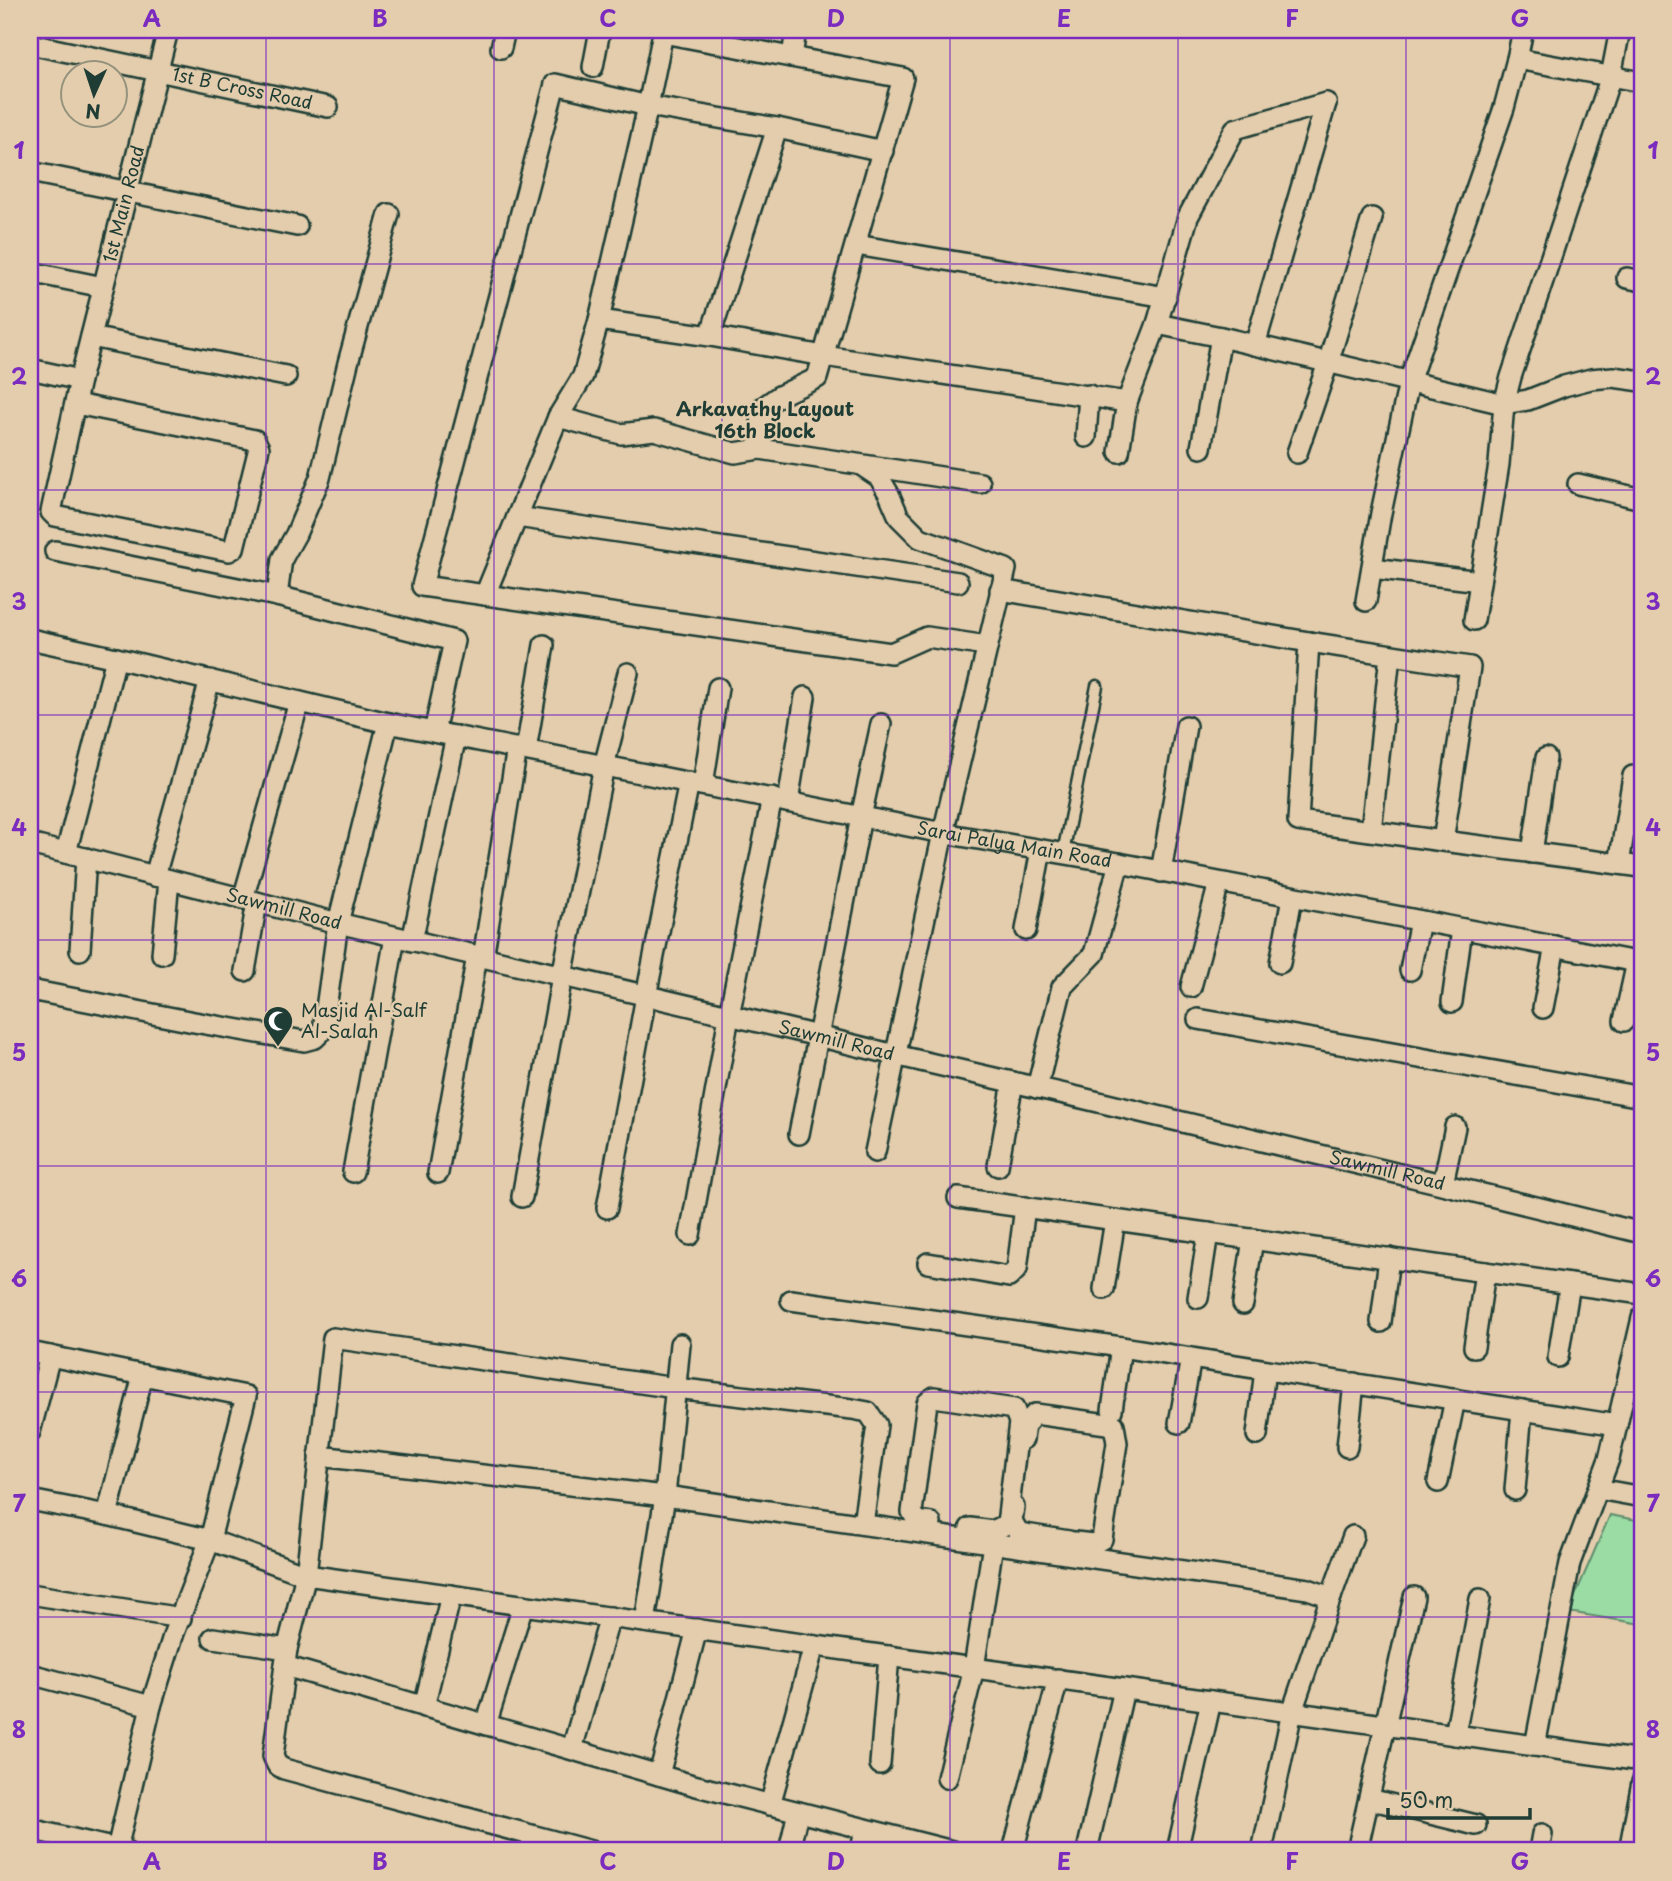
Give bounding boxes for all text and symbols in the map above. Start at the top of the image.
text: A [143,0,161,35]
text: B [372,0,388,35]
text: C [599,0,617,35]
text: D [827,0,845,35]
text: E [1057,0,1071,35]
text: F [1285,0,1299,35]
text: G [1511,0,1529,35]
street label: 1st B Cross Road [170,59,315,115]
north arrow [60,60,130,130]
text: N [85,98,101,126]
text: 1 [14,132,25,167]
text: 1 [1648,132,1659,167]
street label: 1st Main Road [95,142,150,265]
text: 2 [11,358,27,393]
text: 2 [1645,358,1661,393]
district label: Arkavathy Layout 16th Block [676,394,854,444]
text: 3 [11,583,27,618]
text: 3 [1645,583,1661,618]
text: 4 [11,809,27,844]
text: 4 [1645,809,1661,844]
street label: Sarai Palya Main Road [915,813,1114,874]
street label: Sawmill Road [224,880,345,935]
place label: Masjid Al-Salf Al-Salah [301,996,428,1044]
mosque icon: Masjid Al-Salf Al-Salah [261,1004,295,1048]
street label: Sawmill Road [776,1012,897,1066]
text: 5 [12,1034,26,1069]
text: 5 [1646,1034,1660,1069]
street label: Sawmill Road [1327,1142,1448,1196]
text: 6 [11,1260,27,1295]
text: 6 [1645,1260,1661,1295]
text: 7 [12,1485,26,1520]
text: 7 [1646,1485,1660,1520]
text: 8 [12,1711,26,1746]
text: 8 [1646,1711,1660,1746]
scale bar [1388,1776,1530,1820]
text: 50 m [1399,1783,1453,1815]
text: A [143,1843,161,1878]
text: B [372,1843,388,1878]
text: C [599,1843,617,1878]
text: D [827,1843,845,1878]
text: E [1057,1843,1071,1878]
text: F [1285,1843,1299,1878]
text: G [1511,1843,1529,1878]

